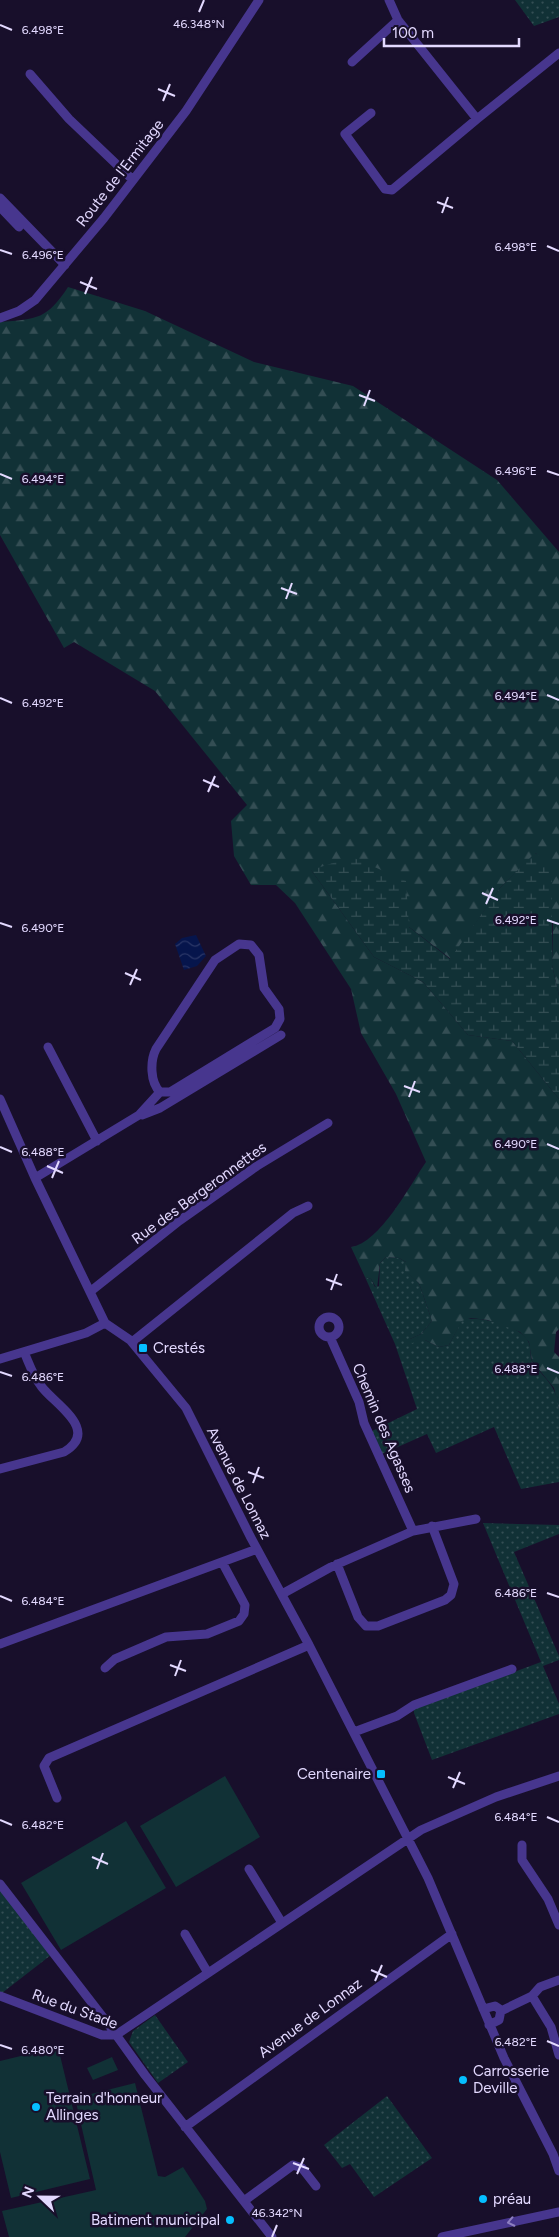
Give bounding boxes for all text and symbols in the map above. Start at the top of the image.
scale bar [384,15,519,47]
text: 46.348°N [173,17,225,31]
text: 6.498°E [22,23,64,37]
text: 100 m [392,24,434,42]
street label: Route de l'Ermitage [72,116,168,230]
text: 6.498°E [495,240,537,254]
text: 6.496°E [22,248,64,262]
text: 6.496°E [495,464,537,478]
text: 6.494°E [22,472,64,486]
text: 6.494°E [495,689,537,703]
text: 6.492°E [22,696,64,710]
text: 6.492°E [495,913,537,927]
text: 6.490°E [22,921,64,935]
text: 6.490°E [495,1137,537,1151]
street label: Rue des Bergeronnettes [128,1138,270,1248]
text: 6.488°E [21,1145,65,1159]
place label: Crestés [153,1339,205,1357]
marker: Crestés [137,1342,149,1354]
street label: Chemin des Agasses [349,1360,419,1496]
text: 6.488°E [494,1362,538,1376]
text: 6.486°E [22,1370,64,1384]
street label: Avenue de Lonnaz [203,1424,275,1542]
text: 6.486°E [495,1586,537,1600]
text: 6.484°E [21,1594,65,1608]
place label: Centenaire [297,1765,371,1783]
marker: Centenaire [375,1768,387,1780]
text: 6.484°E [494,1810,538,1824]
text: 6.482°E [22,1818,64,1832]
street label: Avenue de Lonnaz [255,1974,365,2062]
street label: Rue du Stade [30,1985,120,2033]
text: 6.482°E [495,2035,537,2049]
text: 6.480°E [21,2043,65,2057]
place label: Carrosserie Deville [473,2062,549,2097]
marker: Carrosserie Deville [457,2074,469,2086]
place label: Terrain d'honneur Allinges [46,2089,162,2124]
marker: Terrain d'honneur Allinges [30,2101,42,2113]
north arrow [15,2172,65,2222]
text: N [19,2184,38,2201]
place label: préau [493,2190,531,2208]
marker: préau [477,2193,489,2205]
text: 46.342°N [251,2206,303,2220]
place label: Batiment municipal [91,2211,220,2229]
marker: Batiment municipal [224,2214,236,2226]
one-way arrow [507,2216,516,2227]

